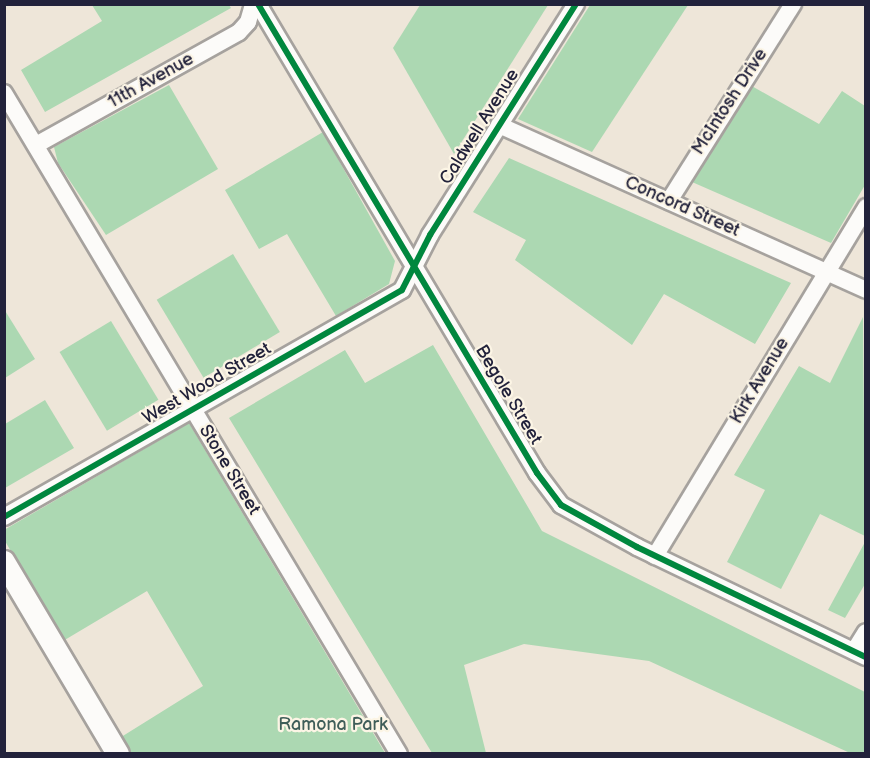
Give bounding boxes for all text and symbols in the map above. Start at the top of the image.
street label: McIntosh Drive [688,45,772,159]
street label: 11th Avenue [104,49,198,113]
street label: Caldwell Avenue [436,65,524,189]
street label: Concord Street [621,172,743,242]
street label: Kirk Avenue [726,334,794,428]
street label: West Wood Street [138,338,276,430]
street label: Begole Street [470,341,546,449]
street label: Stone Street [194,421,264,519]
park label: Ramona Park [278,714,388,736]

